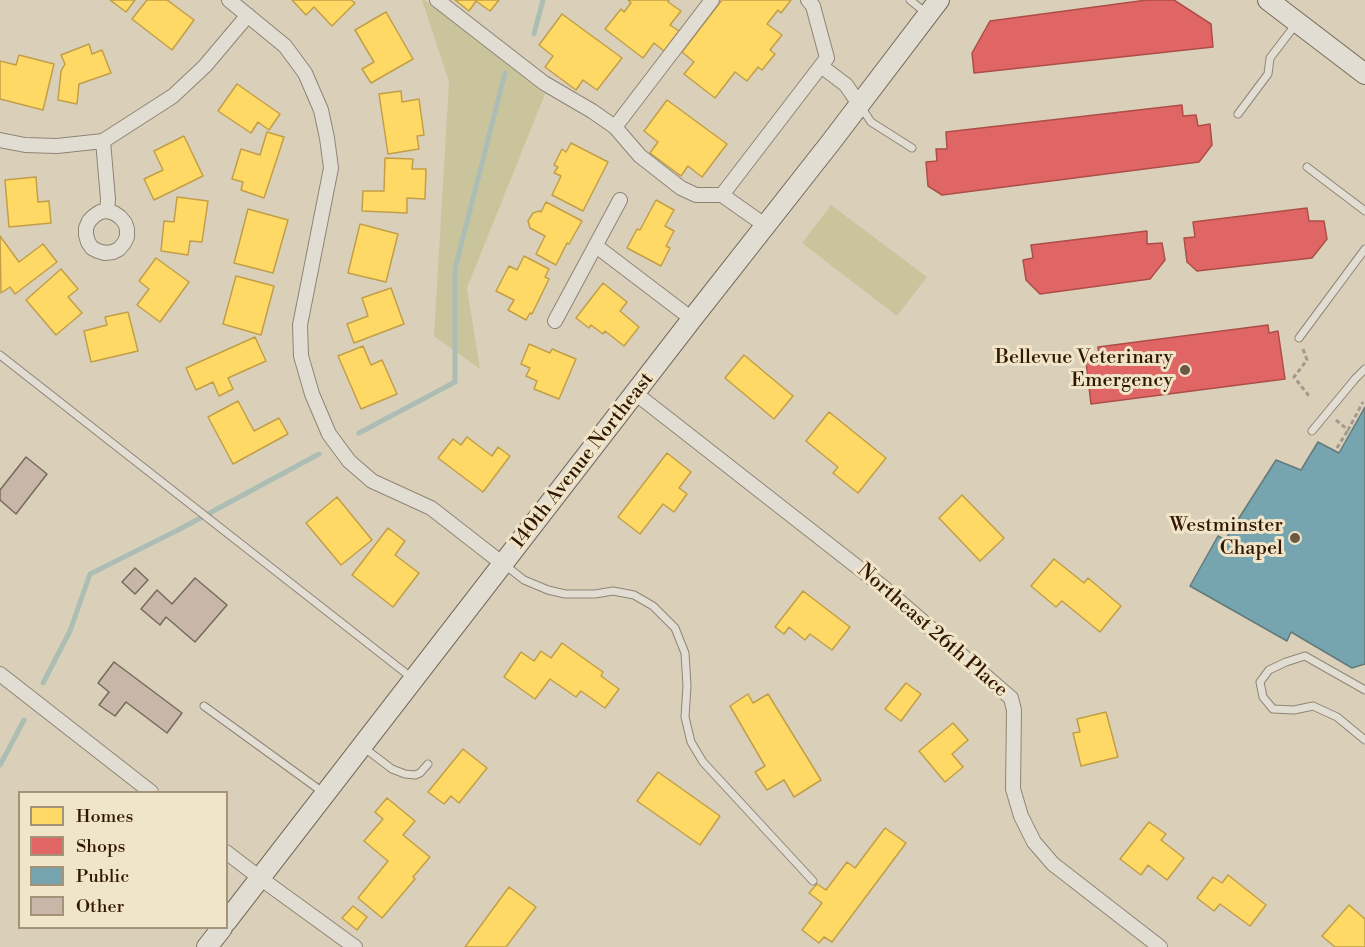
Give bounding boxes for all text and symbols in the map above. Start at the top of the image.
place label: Bellevue Veterinary Emergency [995,346,1173,393]
marker: Bellevue Veterinary Emergency [1178,363,1192,377]
street label: 140th Avenue Northeast [507,368,659,554]
place label: Westminster Chapel [1169,514,1283,561]
marker: Westminster Chapel [1288,531,1302,545]
street label: Northeast 26th Place [852,559,1012,703]
legend [18,791,228,929]
text: Homes [76,805,133,828]
text: Shops [76,835,125,858]
text: Public [76,865,129,888]
text: Other [76,895,124,918]

